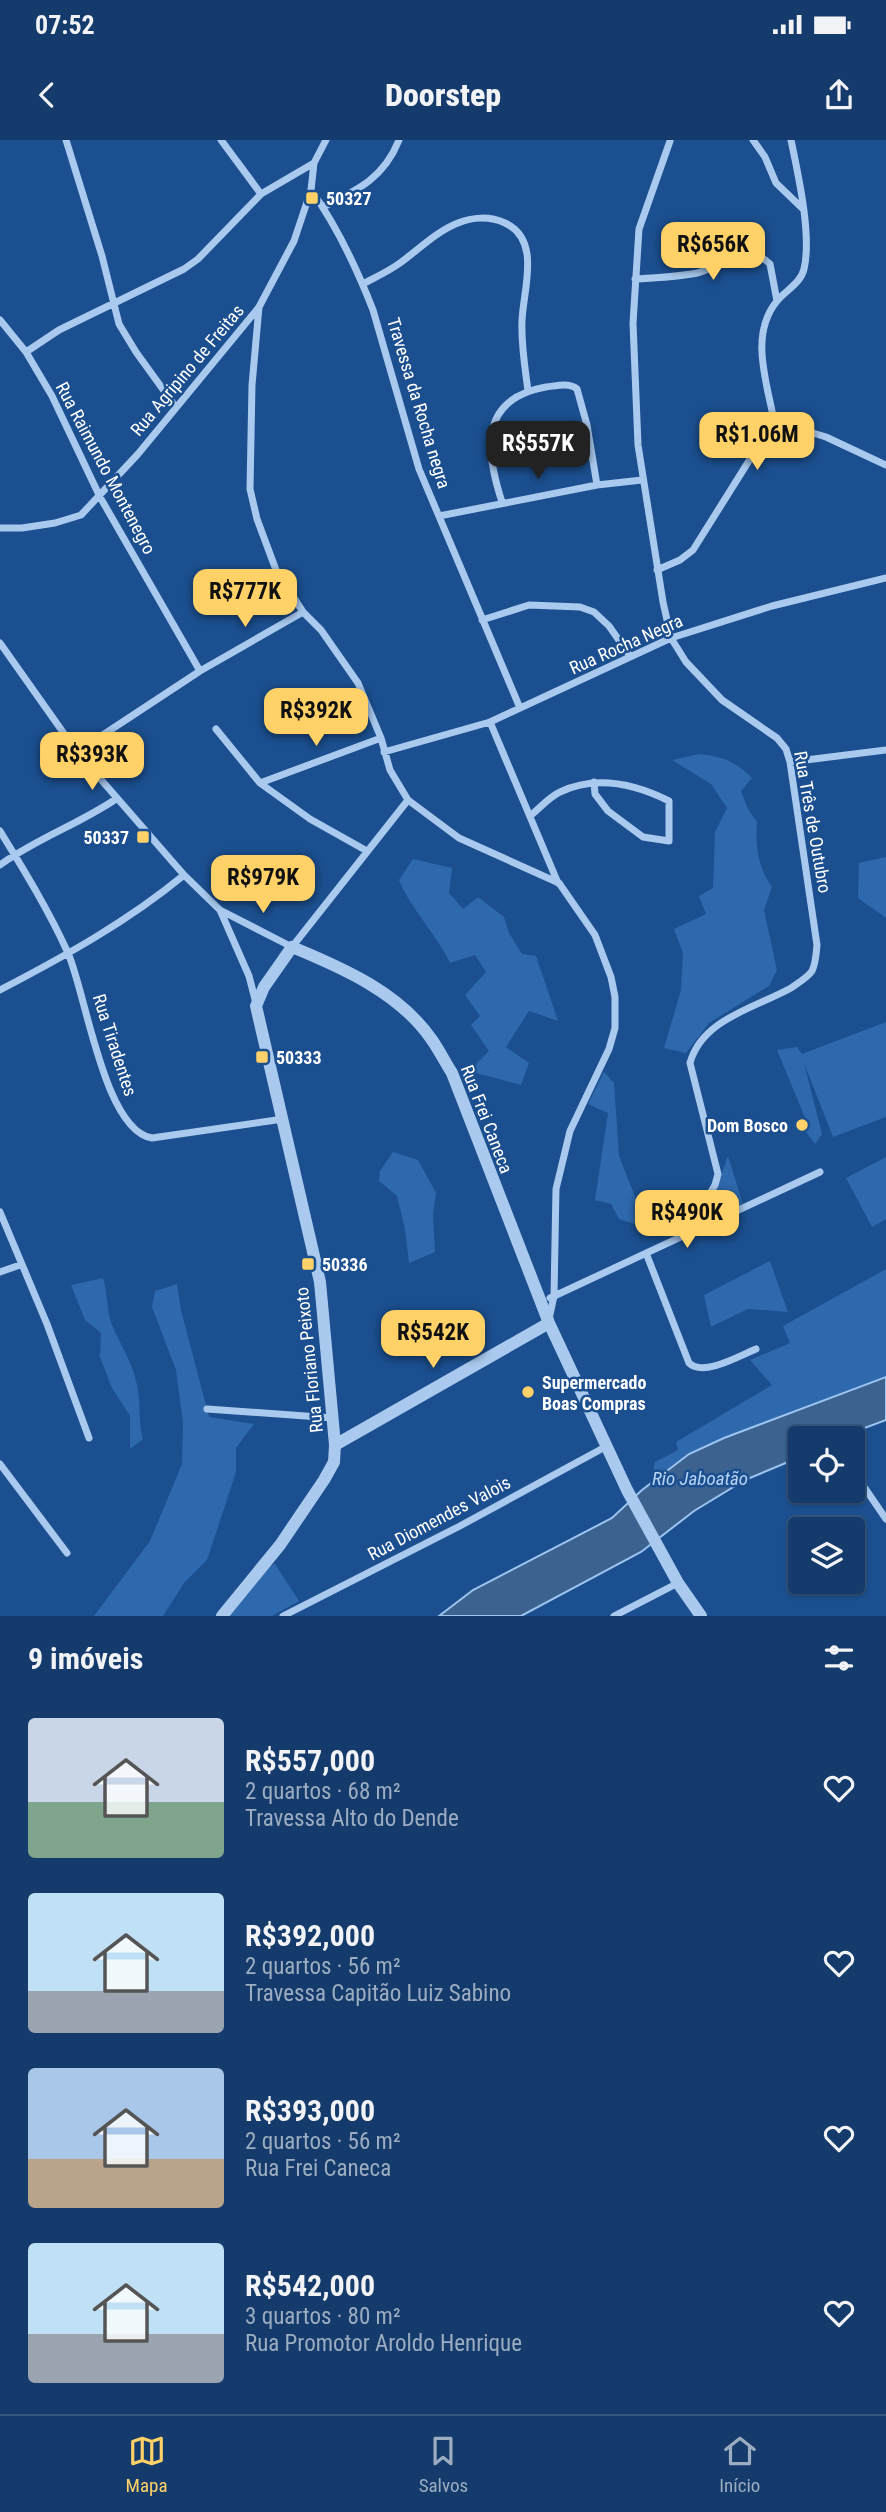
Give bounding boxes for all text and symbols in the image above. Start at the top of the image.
text: 07:52 [35,10,95,40]
icon: back [28,76,66,114]
text: Doorstep [385,76,501,114]
icon: share [820,76,858,114]
place label: 50327 [326,188,371,209]
marker: 50327 [304,190,320,206]
pin: R$656K [656,222,770,282]
text: R$656K [677,231,749,258]
street label: Rua Agripino de Freitas [126,300,248,440]
street label: Travessa da Rocha negra [383,315,455,491]
street label: Rua Raimundo Montenegro [52,378,160,558]
pin: R$1.06M [692,412,822,472]
text: R$1.06M [715,421,799,448]
pin: R$557K [481,422,595,481]
text: R$557K [502,430,574,457]
pin: R$777K [188,570,302,629]
text: R$777K [209,578,281,605]
street label: Rua Rocha Negra [566,610,686,678]
pin: R$392K [259,688,373,748]
text: R$392K [280,697,352,724]
pin: R$393K [35,732,149,792]
text: R$393K [56,741,128,768]
street label: Rua Três de Outubro [790,749,836,895]
place label: 50337 [84,827,129,848]
marker: 50337 [135,829,151,845]
pin: R$979K [206,856,320,915]
text: R$979K [227,864,299,891]
street label: Rua Tiradentes [89,991,141,1099]
place label: 50333 [276,1047,321,1068]
marker: 50333 [254,1049,270,1065]
street label: Rua Frei Caneca [457,1062,517,1176]
place label: Dom Bosco [707,1115,788,1136]
marker: Dom Bosco [794,1117,810,1133]
pin: R$490K [630,1190,744,1250]
text: R$490K [651,1199,723,1226]
place label: 50336 [322,1254,367,1275]
marker: 50336 [300,1256,316,1272]
street label: Rua Floriano Peixoto [291,1286,327,1434]
pin: R$542K [376,1310,490,1370]
text: R$542K [397,1319,469,1346]
place label: Supermercado Boas Compras [542,1372,646,1414]
marker: Supermercado Boas Compras [520,1384,536,1400]
map controls [788,1426,865,1594]
button: locate [788,1426,865,1503]
water label: Rio Jaboatão [652,1467,748,1490]
street label: Rua Diomendes Valois [364,1471,514,1565]
button: layers [788,1517,865,1594]
icon: filters [820,1639,858,1677]
text: 9 imóveis [28,1641,143,1676]
text: R$557,000 [245,1743,375,1778]
icon: home [84,1746,168,1830]
icon: heart [820,1769,858,1807]
text: 2 quartos · 68 m² [245,1778,401,1805]
text: Travessa Alto do Dende [245,1805,459,1832]
text: R$392,000 [245,1918,375,1953]
icon: home [84,1921,168,2005]
icon: heart [820,1944,858,1982]
text: 2 quartos · 56 m² [245,1953,401,1980]
text: Travessa Capitão Luiz Sabino [245,1980,511,2007]
text: R$393,000 [245,2093,375,2128]
icon: home [84,2096,168,2180]
icon: heart [820,2119,858,2157]
text: 2 quartos · 56 m² [245,2128,401,2155]
text: Rua Frei Caneca [245,2155,391,2182]
text: R$542,000 [245,2268,375,2303]
icon: home [84,2271,168,2355]
icon: heart [820,2294,858,2332]
text: 3 quartos · 80 m² [245,2303,401,2330]
text: Rua Promotor Aroldo Henrique [245,2330,522,2357]
tab: Mapa [126,2432,168,2497]
tab: Salvos [419,2432,468,2497]
tab: Início [719,2432,760,2497]

